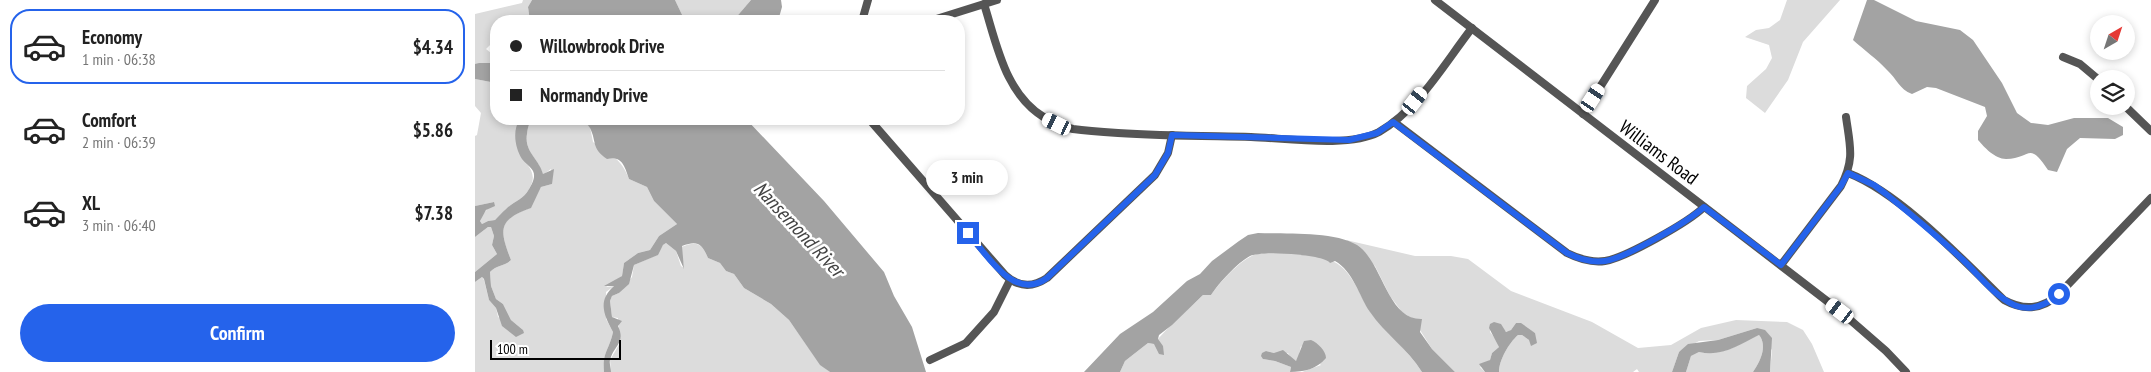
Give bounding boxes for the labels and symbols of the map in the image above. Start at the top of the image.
north arrow [2090,15,2135,60]
car [1578,81,1607,115]
car [1399,85,1430,117]
car [1040,111,1073,137]
street label: Williams Road [1615,115,1703,189]
callout: 3 min [927,160,1009,196]
water label: Nansemond River [748,176,852,284]
route end [957,222,979,244]
route start [2048,283,2070,305]
car [1823,296,1856,326]
scale bar [490,337,621,360]

